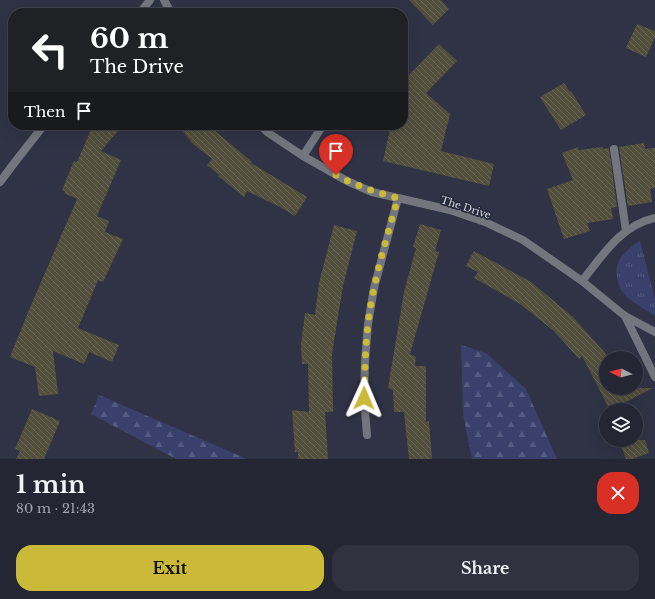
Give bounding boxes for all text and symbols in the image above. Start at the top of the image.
text: 60 m [90,21,168,56]
icon: left [24,24,76,76]
text: The Drive [90,56,184,78]
icon: arrive [73,100,95,122]
text: Then [24,102,65,121]
pin [319,134,353,175]
icon: arrive [325,140,347,162]
street label: The Drive [439,193,493,222]
north arrow [599,351,643,395]
map controls [599,351,643,447]
position arrow [343,377,385,419]
button: layers [599,403,643,447]
text: 1 min [16,470,86,499]
button: close [597,472,639,514]
text: 80 m · 21:43 [16,500,95,517]
button: Exit [16,545,324,591]
button: Share [332,545,639,591]

